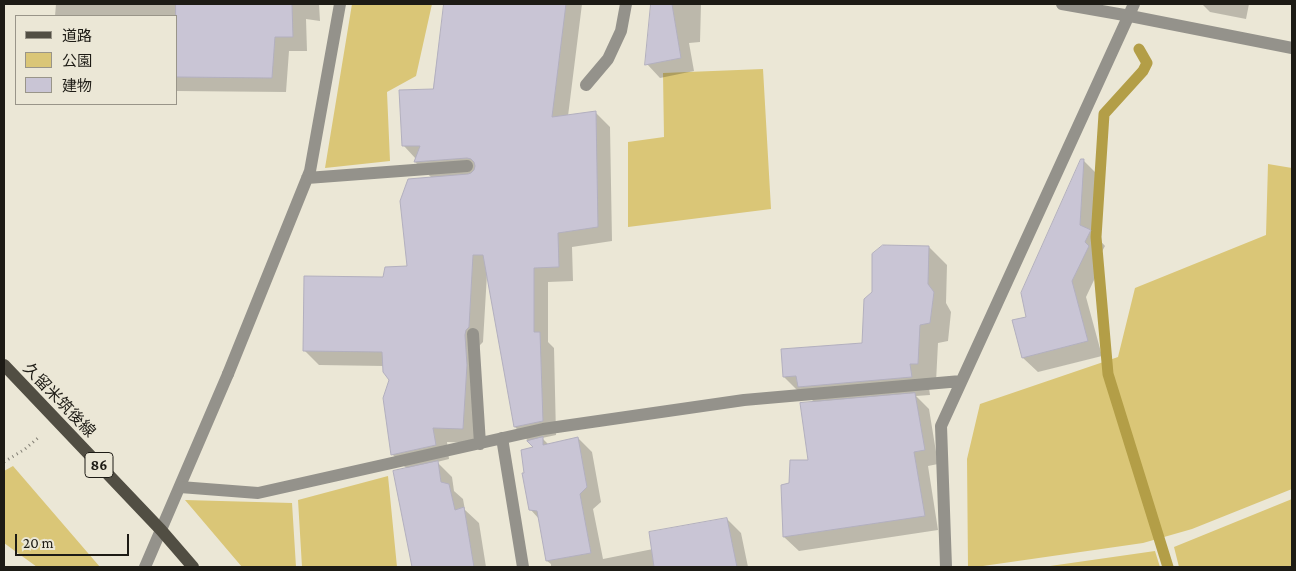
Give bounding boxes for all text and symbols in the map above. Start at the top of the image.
legend [15,15,178,105]
text: 道路 [62,28,92,44]
text: 公園 [62,53,92,69]
text: 建物 [62,78,92,94]
street label: 久留米筑後線 [19,359,99,441]
road number: 86 [85,452,113,478]
scale bar [18,524,131,556]
text: 20 m [23,535,54,551]

